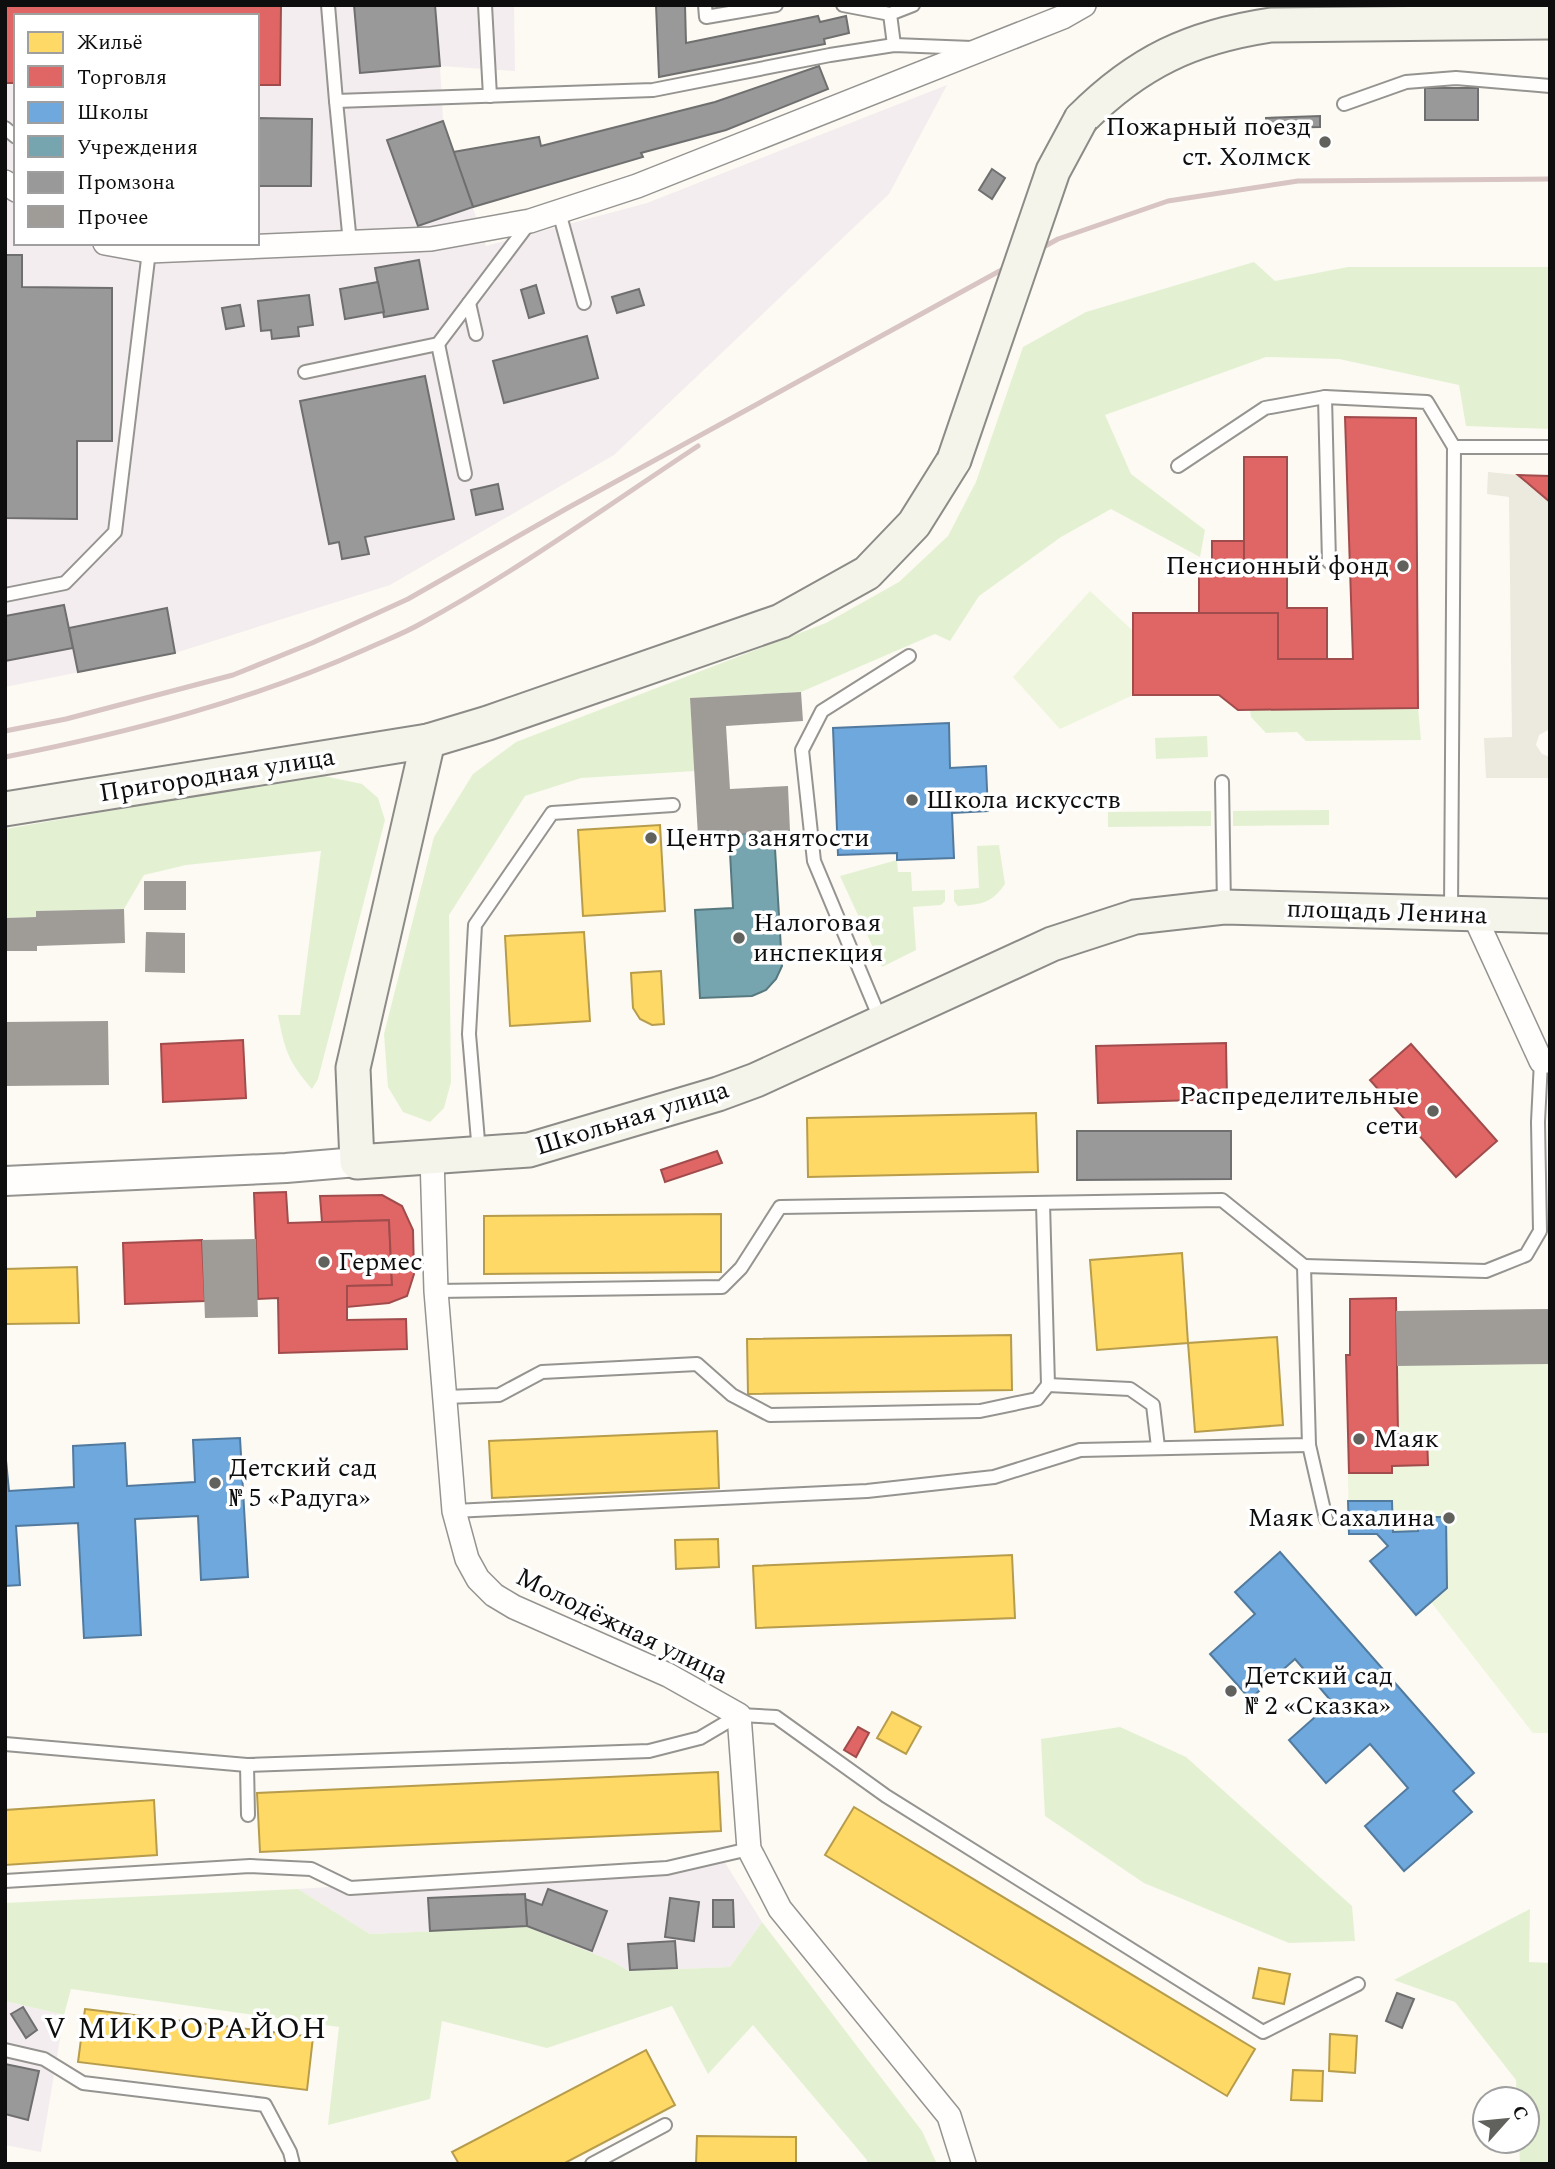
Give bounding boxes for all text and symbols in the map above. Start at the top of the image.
legend [14,14,259,245]
text: Жильё [77,27,143,59]
text: Торговля [77,62,167,94]
text: Школы [77,97,149,129]
place label: Пожарный поезд ст. Холмск [1106,107,1311,177]
text: Учреждения [77,132,198,164]
marker: Пожарный поезд ст. Холмск [1317,134,1333,150]
text: Промзона [77,167,176,199]
text: Прочее [77,202,148,234]
place label: Пенсионный фонд [1165,546,1389,586]
marker: Пенсионный фонд [1395,558,1411,574]
street label: Пригородная улица [96,737,338,813]
place label: Школа искусств [926,780,1120,820]
marker: Школа искусств [904,792,920,808]
place label: Центр занятости [665,818,870,858]
marker: Центр занятости [643,830,659,846]
street label: площадь Ленина [1286,888,1489,936]
place label: Налоговая инспекция [753,903,884,973]
marker: Налоговая инспекция [731,930,747,946]
street label: Школьная улица [530,1069,734,1167]
place label: Распределительные сети [1180,1076,1419,1146]
marker: Распределительные сети [1425,1103,1441,1119]
place label: Гермес [338,1242,423,1282]
marker: Гермес [316,1254,332,1270]
place label: Маяк [1373,1419,1439,1459]
marker: Маяк [1351,1431,1367,1447]
place label: Детский сад № 5 «Радуга» [229,1448,377,1518]
marker: Детский сад № 5 «Радуга» [207,1475,223,1491]
place label: Маяк Сахалина [1248,1498,1435,1538]
marker: Маяк Сахалина [1441,1510,1457,1526]
street label: Молодёжная улица [509,1557,735,1695]
place label: Детский сад № 2 «Сказка» [1245,1656,1393,1726]
marker: Детский сад № 2 «Сказка» [1223,1683,1239,1699]
district label: V МИКРОРАЙОН [44,2006,328,2052]
north arrow [1471,2085,1541,2155]
text: С [1504,2100,1536,2126]

